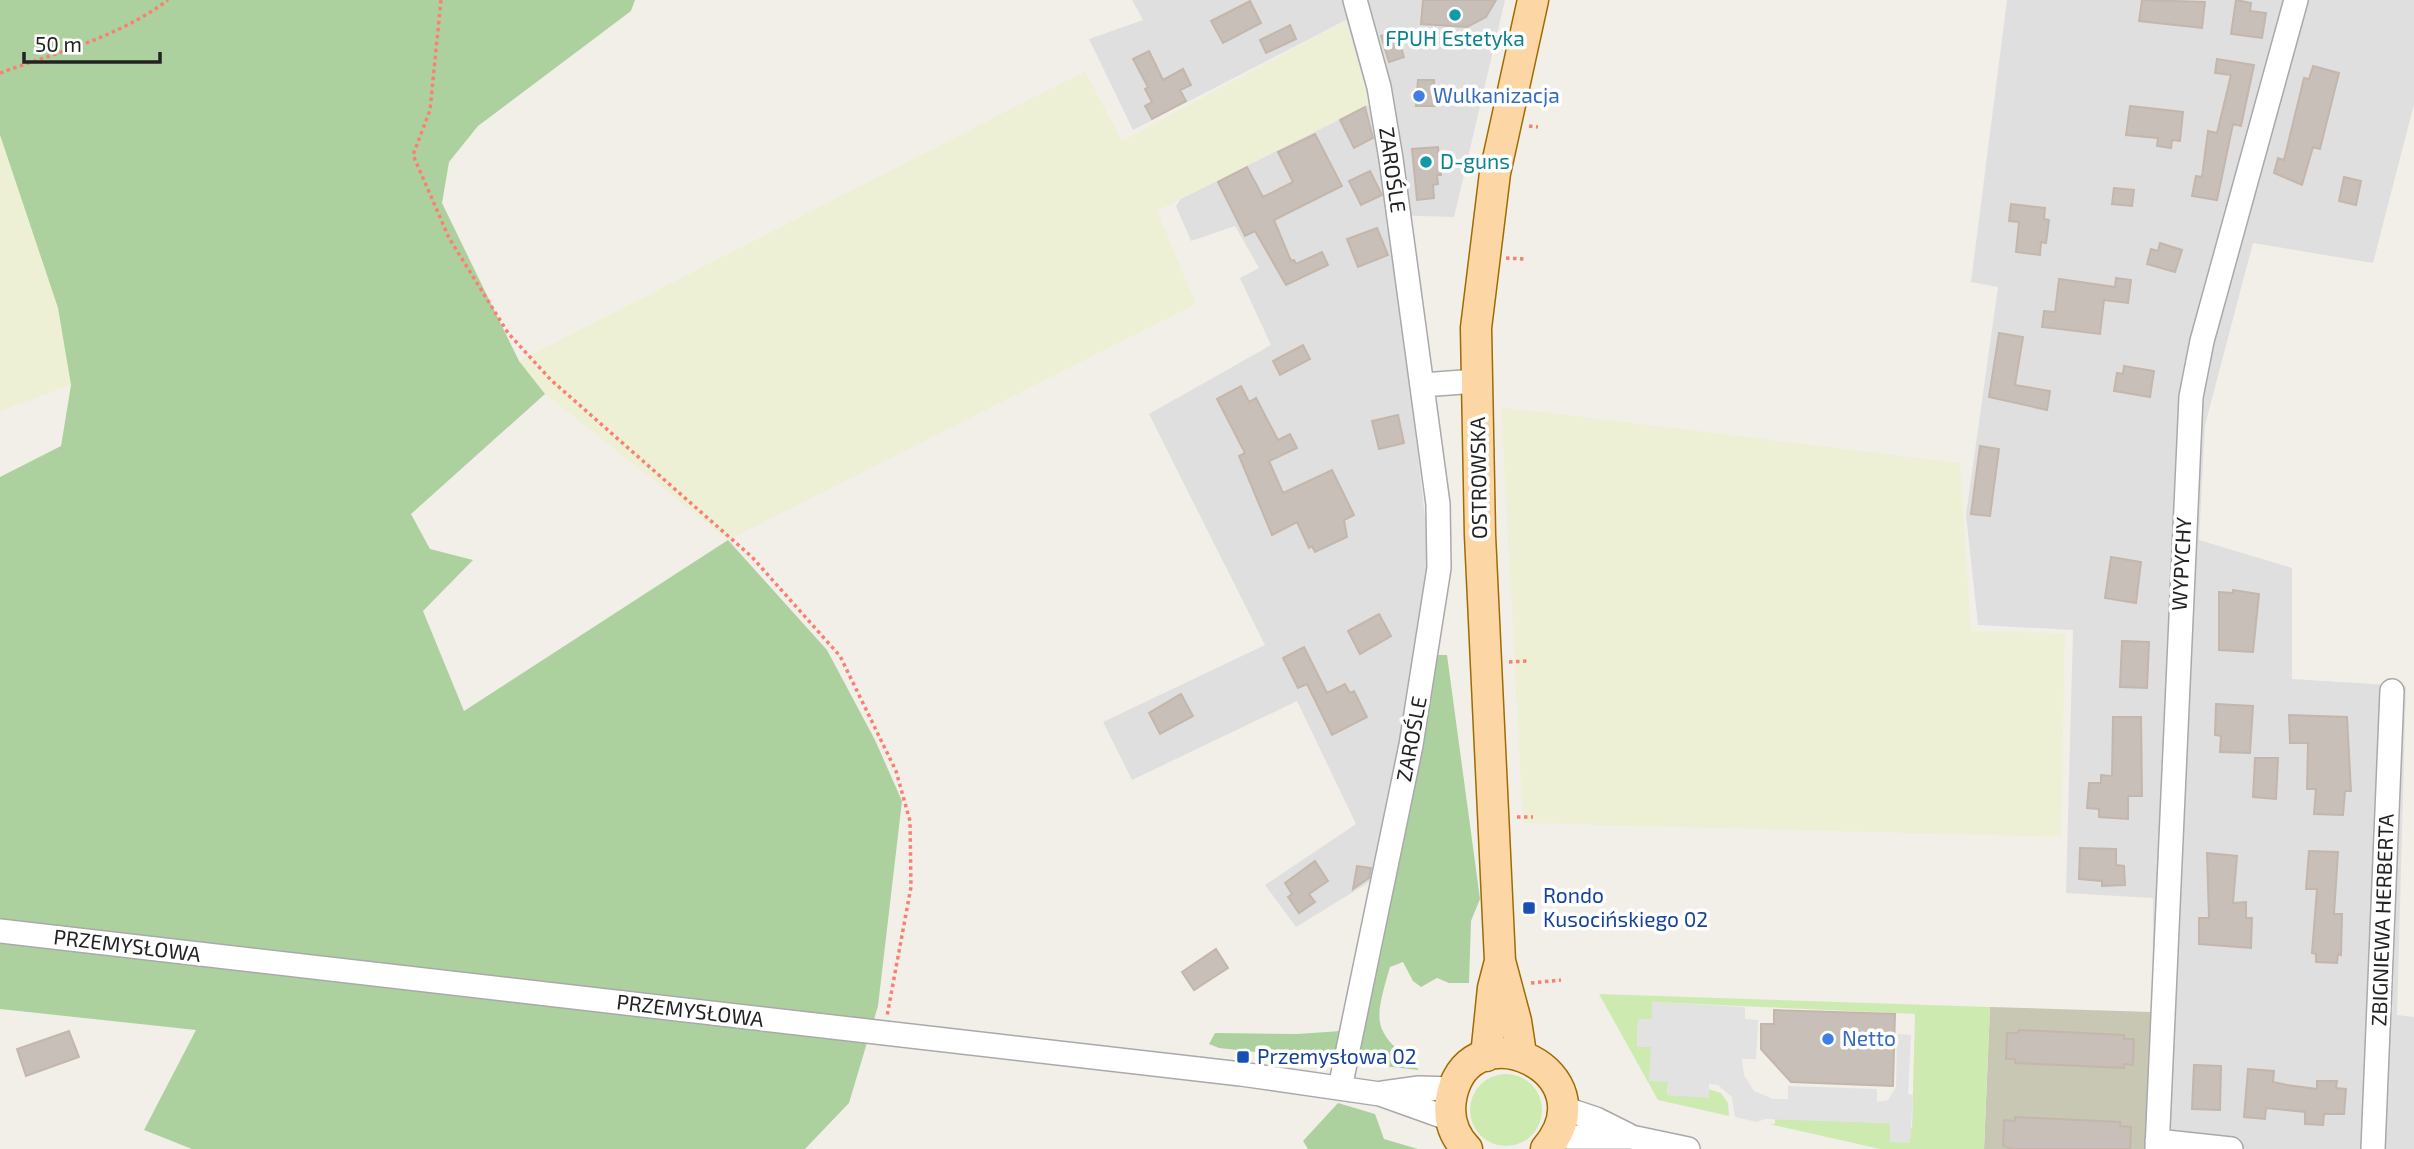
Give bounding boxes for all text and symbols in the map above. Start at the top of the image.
marker: FPUH Estetyka [1447,7,1463,23]
scale bar [24,21,161,65]
place label: FPUH Estetyka [1385,25,1525,50]
text: 50 m [35,31,82,56]
place label: Wulkanizacja [1433,82,1560,108]
marker: Wulkanizacja [1411,88,1427,104]
street label: ZAROŚLE [1375,125,1412,214]
place label: D-guns [1440,148,1510,173]
marker: D-guns [1418,154,1434,170]
street label: OSTROWSKA [1464,417,1491,539]
street label: WYPYCHY [2166,516,2195,611]
street label: ZAROŚLE [1390,694,1431,783]
street label: ZBIGNIEWA HERBERTA [2365,813,2398,1027]
place label: Rondo Kusocińskiego 02 [1543,882,1708,931]
marker: Rondo Kusocińskiego 02 [1521,900,1537,916]
street label: PRZEMYSŁOWA [52,923,202,966]
street label: PRZEMYSŁOWA [615,988,765,1031]
place label: Netto [1842,1025,1896,1050]
marker: Netto [1820,1031,1836,1047]
place label: Przemysłowa 02 [1257,1043,1417,1068]
marker: Przemysłowa 02 [1235,1049,1251,1065]

